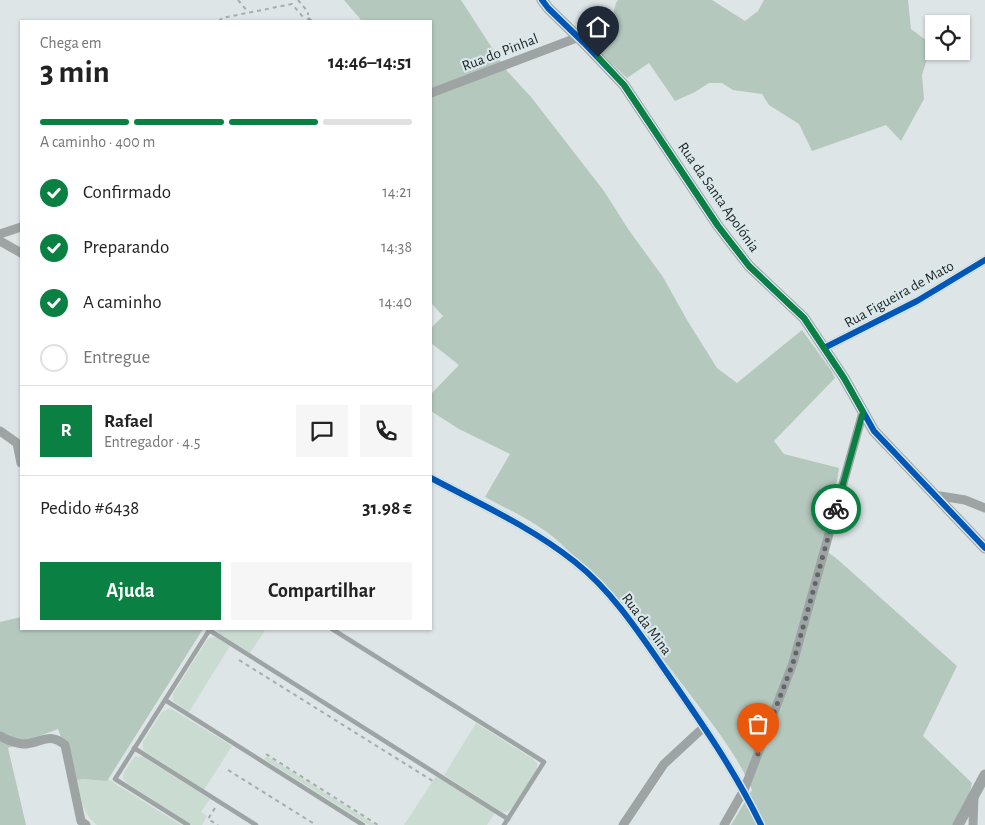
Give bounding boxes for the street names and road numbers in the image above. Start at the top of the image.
street label: Rua do Pinhal [460,31,540,74]
street label: Rua da Santa Apolónia [675,140,762,255]
street label: Rua Figueira de Mato [842,258,956,331]
street label: Rua da Mina [619,591,674,658]

